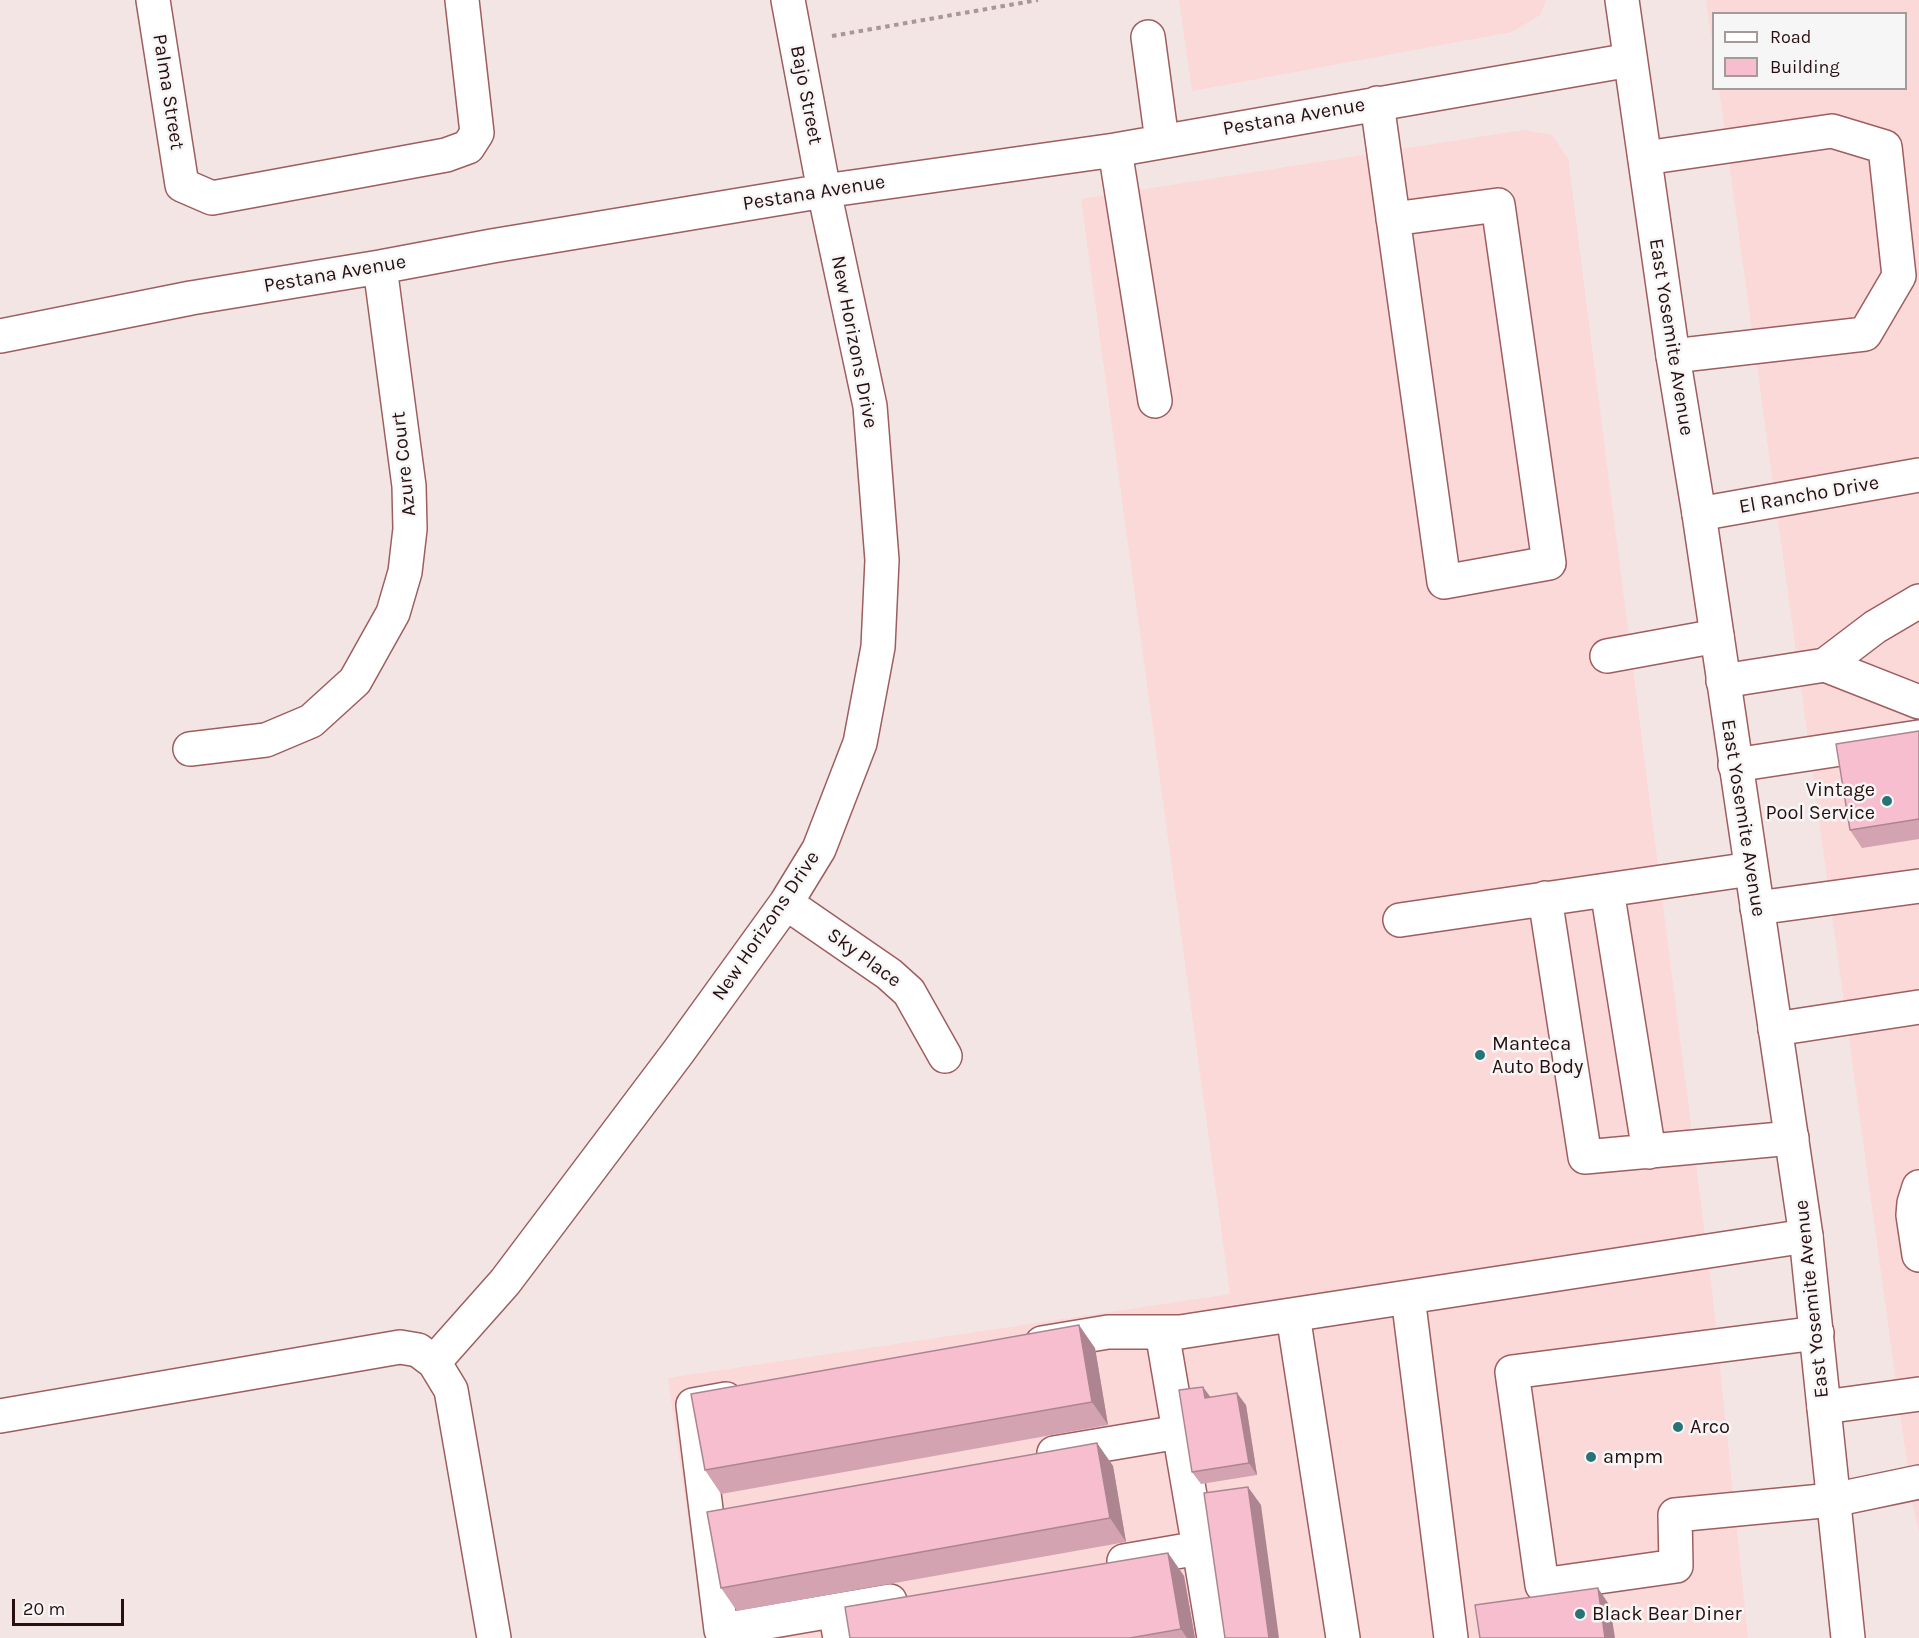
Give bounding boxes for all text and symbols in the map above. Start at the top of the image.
legend [1712,12,1907,90]
text: Road [1770,26,1811,48]
street label: Palma Street [147,32,189,152]
street label: Bajo Street [785,43,827,147]
text: Building [1770,56,1840,78]
street label: Pestana Avenue [1221,93,1367,141]
street label: Pestana Avenue [741,170,887,216]
street label: East Yosemite Avenue [1644,237,1698,437]
street label: Pestana Avenue [262,250,408,298]
street label: New Horizons Drive [826,254,882,430]
street label: Azure Court [387,410,421,518]
street label: El Rancho Drive [1737,471,1881,519]
street label: East Yosemite Avenue [1716,718,1770,918]
place label: Vintage Pool Service [1766,778,1875,825]
marker: Vintage Pool Service [1880,794,1894,808]
street label: New Horizons Drive [707,847,825,1005]
street label: Sky Place [822,923,906,993]
place label: Manteca Auto Body [1492,1032,1583,1079]
marker: Manteca Auto Body [1473,1048,1487,1062]
street label: East Yosemite Avenue [1790,1199,1834,1399]
place label: Arco [1690,1415,1730,1439]
marker: Arco [1671,1420,1685,1434]
place label: ampm [1603,1445,1663,1469]
marker: ampm [1584,1450,1598,1464]
scale bar [15,1587,128,1625]
text: 20 m [23,1598,65,1620]
place label: Black Bear Diner [1592,1602,1742,1626]
marker: Black Bear Diner [1573,1607,1587,1621]

